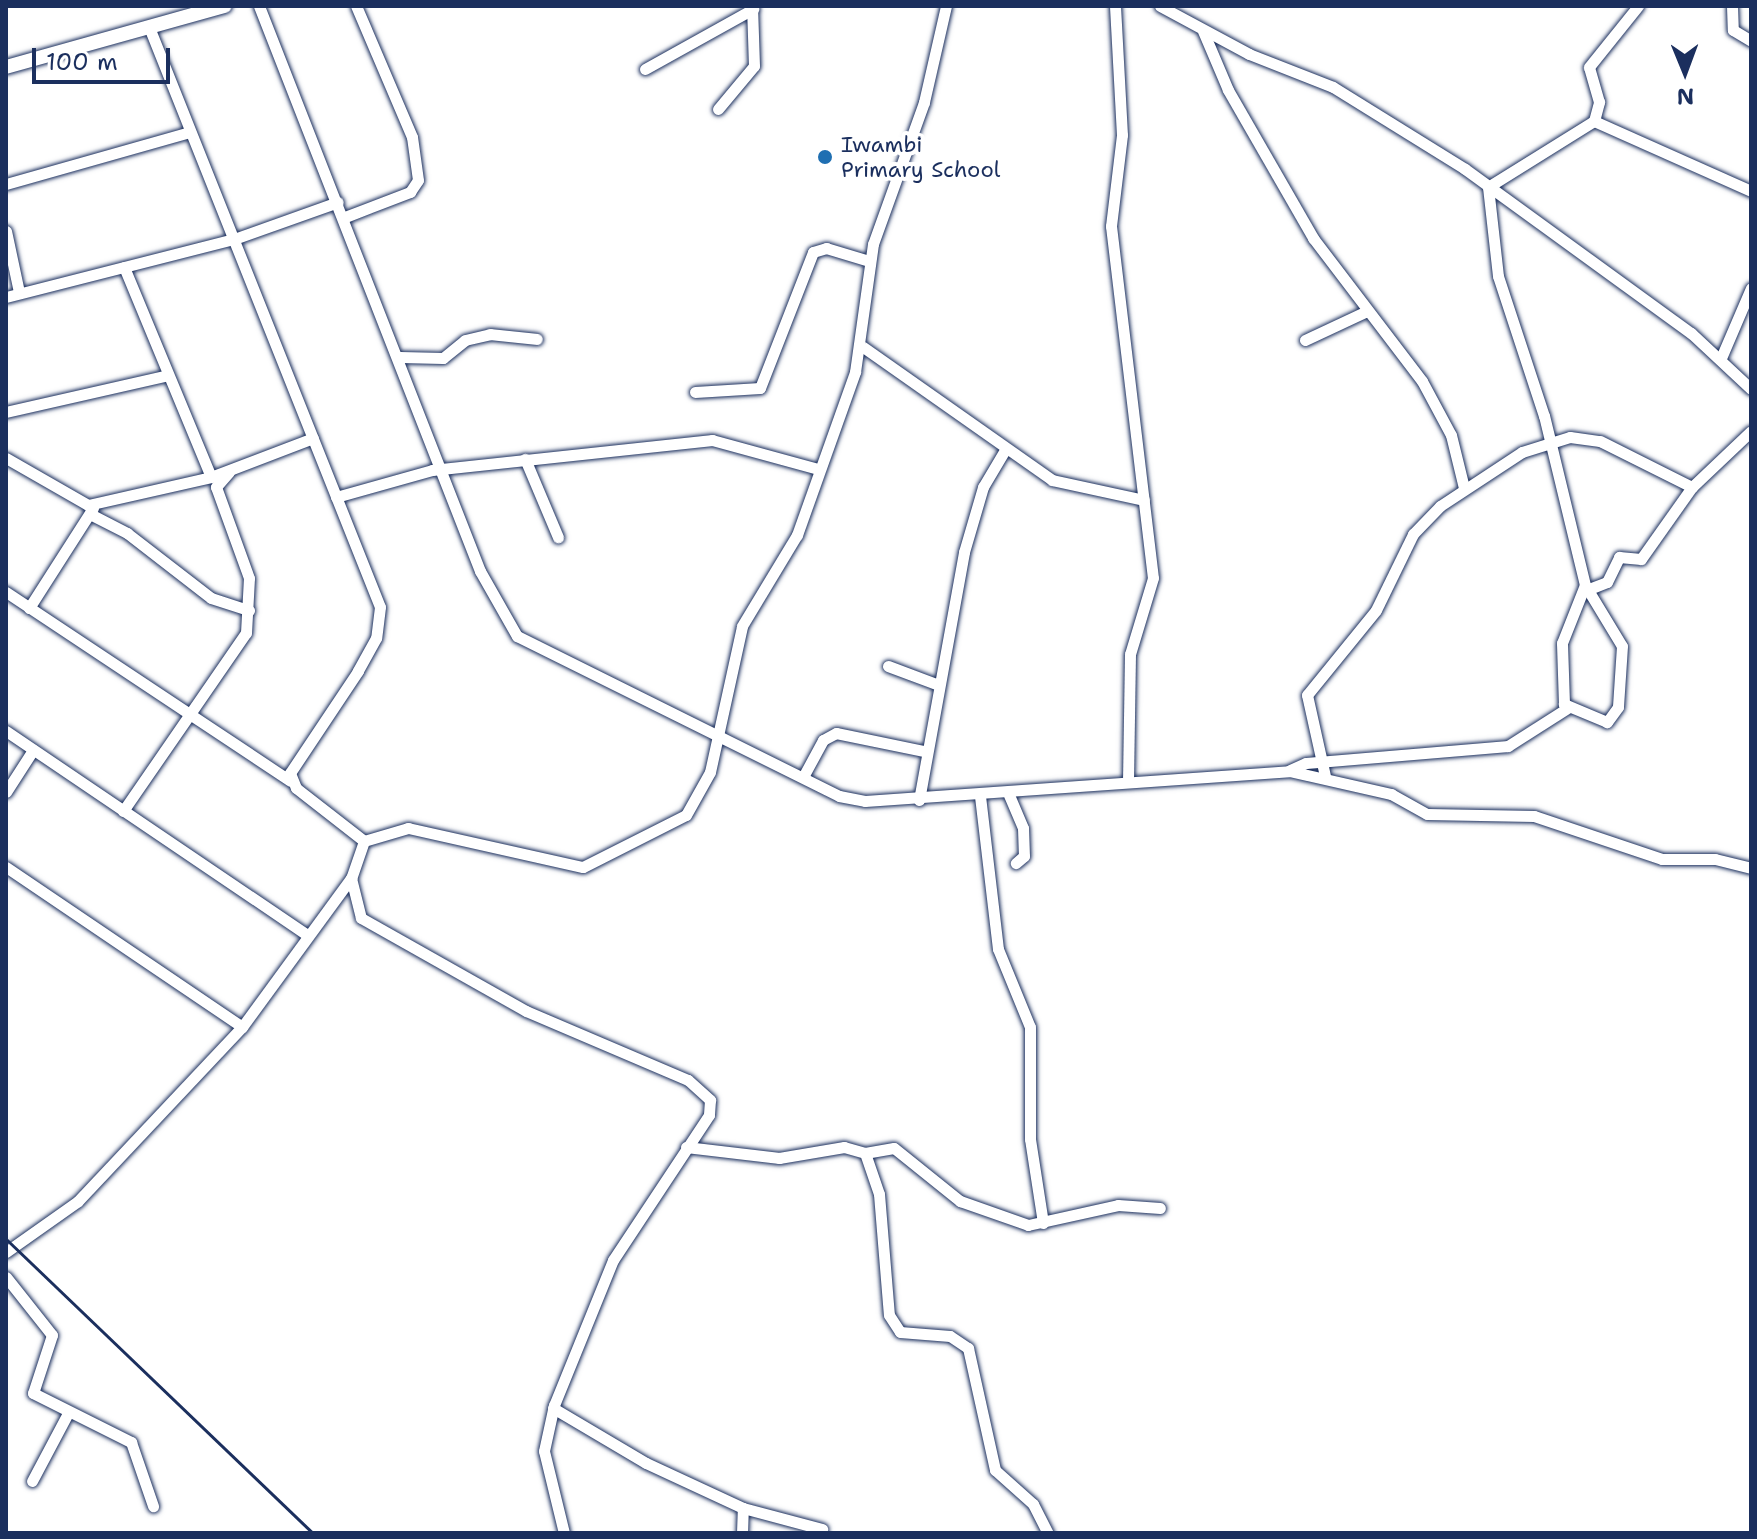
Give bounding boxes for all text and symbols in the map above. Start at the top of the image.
scale bar [36,32,174,82]
north arrow [1645,32,1725,112]
text: 100 m [46,46,118,78]
text: N [1676,82,1694,111]
place label: Iwambi Primary School [841,131,1000,182]
marker: Iwambi Primary School [816,148,834,166]

